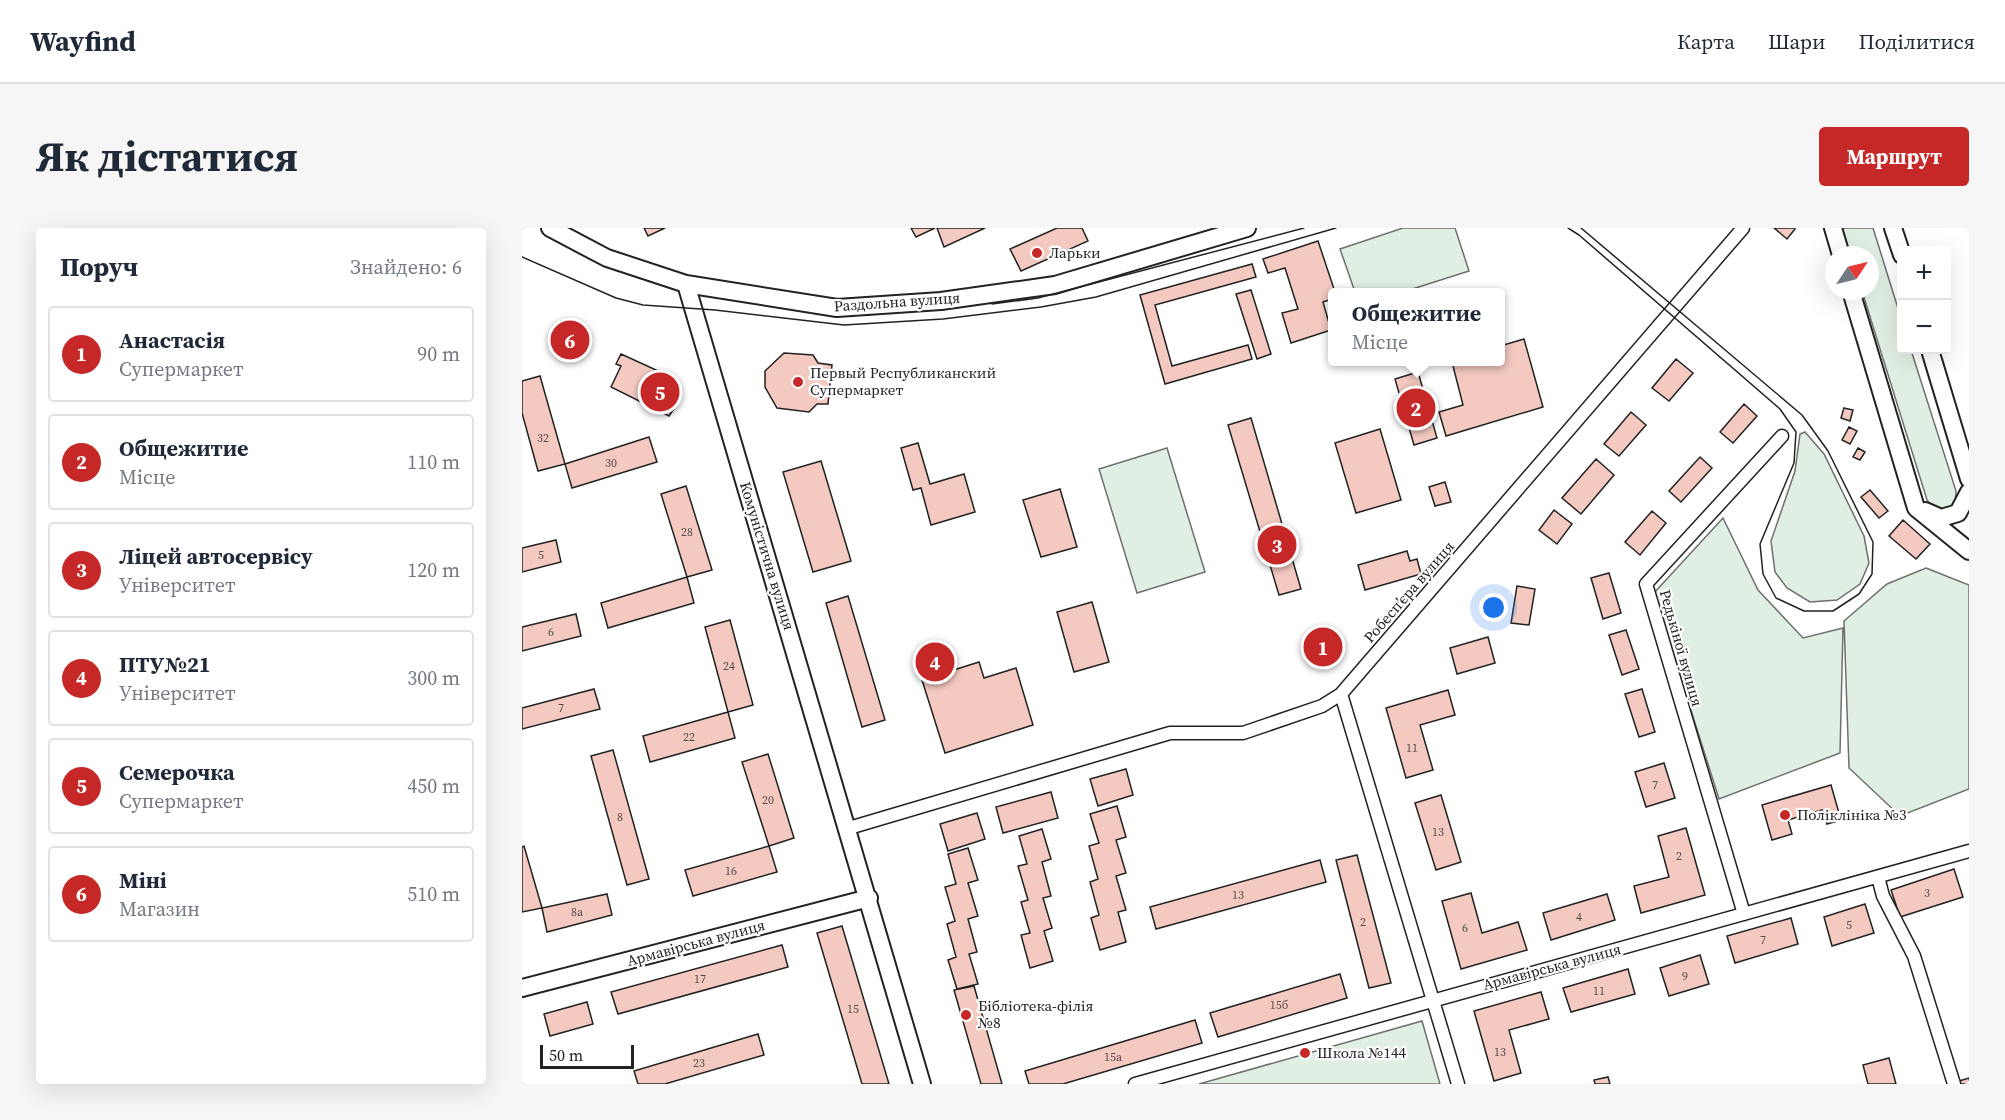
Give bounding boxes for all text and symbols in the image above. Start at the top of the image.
text: Wayfind [30,22,136,60]
text: Карта [1677,27,1735,56]
text: Шари [1768,27,1826,56]
text: Поділитися [1859,27,1975,56]
text: Як дістатися [36,127,298,185]
button: Маршрут [1819,127,1969,186]
place label: Ларьки [1049,242,1101,263]
marker: Ларьки [1030,246,1044,260]
north arrow [1825,246,1879,300]
map controls [1897,246,1951,354]
button: + [1897,246,1951,300]
text: Поруч [60,249,138,285]
text: Знайдено: 6 [350,253,462,281]
street label: Раздольна вулиця [833,287,961,316]
popup [1328,288,1505,366]
text: Общежитие [1352,298,1481,328]
button: − [1897,300,1951,354]
pin: 6 [550,318,590,362]
text: Анастасія [119,325,225,355]
text: Місце [1352,328,1408,356]
text: 1 [76,340,87,368]
text: 90 m [417,340,460,368]
text: Супермаркет [119,355,244,383]
place label: Первый Республиканский Супермаркет [810,362,996,400]
pin: 5 [640,370,680,414]
marker: Первый Республиканский Супермаркет [791,375,805,389]
pin: 2 [1396,386,1436,430]
house number: 32 [537,430,549,446]
text: Общежитие [119,433,249,463]
text: 2 [76,448,87,476]
text: 110 m [407,448,460,476]
house number: 30 [605,455,617,471]
text: Місце [119,463,175,491]
street label: Комуністична вулиця [735,479,800,633]
pin: 3 [1258,522,1296,568]
house number: 28 [681,524,693,540]
street label: Робесп’єра вулиця [1359,536,1459,647]
text: Ліцей автосервісу [119,541,313,571]
house number: 5 [538,547,544,563]
text: 3 [76,556,87,584]
text: 120 m [407,556,460,584]
text: Університет [119,571,236,599]
street label: Редькіної вулиця [1655,587,1708,709]
your location [1479,593,1508,622]
house number: 6 [548,624,554,640]
pin: 1 [1304,624,1342,670]
pin: 4 [916,640,954,684]
text: ПТУ№21 [119,649,211,679]
house number: 24 [723,658,735,674]
text: 4 [76,664,87,692]
text: 300 m [407,664,460,692]
text: Університет [119,679,236,707]
house number: 7 [558,700,564,716]
house number: 22 [683,729,695,745]
house number: 11 [1406,740,1418,756]
text: Семерочка [119,757,235,787]
text: 5 [76,772,87,800]
text: 450 m [407,772,460,800]
house number: 7 [1652,777,1658,793]
text: Супермаркет [119,787,244,815]
house number: 20 [762,792,774,808]
place label: Поліклініка №3 [1797,804,1907,825]
marker: Поліклініка №3 [1778,808,1792,822]
house number: 8 [617,809,623,825]
house number: 13 [1432,824,1444,840]
house number: 2 [1676,848,1682,864]
house number: 16 [725,863,737,879]
text: Міні [119,865,167,895]
text: 6 [76,880,87,908]
text: 510 m [407,880,460,908]
house number: 3 [1924,885,1930,901]
house number: 13 [1232,887,1244,903]
text: Магазин [119,895,200,923]
house number: 8а [571,904,584,920]
house number: 4 [1576,909,1582,925]
street label: Армавірська вулиця [624,914,767,971]
house number: 2 [1360,914,1366,930]
house number: 5 [1846,917,1852,933]
house number: 6 [1462,920,1468,936]
house number: 7 [1760,932,1766,948]
street label: Армавірська вулиця [1480,938,1623,995]
house number: 9 [1682,968,1688,984]
house number: 17 [694,971,706,987]
house number: 11 [1593,983,1605,999]
place label: Бібліотека-філія №8 [977,995,1094,1033]
house number: 15б [1270,997,1288,1013]
house number: 15 [847,1001,859,1017]
marker: Бібліотека-філія №8 [959,1008,973,1022]
scale bar [540,1042,634,1070]
place label: Школа №144 [1317,1042,1406,1063]
text: 50 m [549,1044,583,1066]
house number: 13 [1494,1044,1506,1060]
marker: Школа №144 [1298,1046,1312,1060]
house number: 15а [1104,1049,1123,1065]
house number: 23 [693,1055,705,1071]

